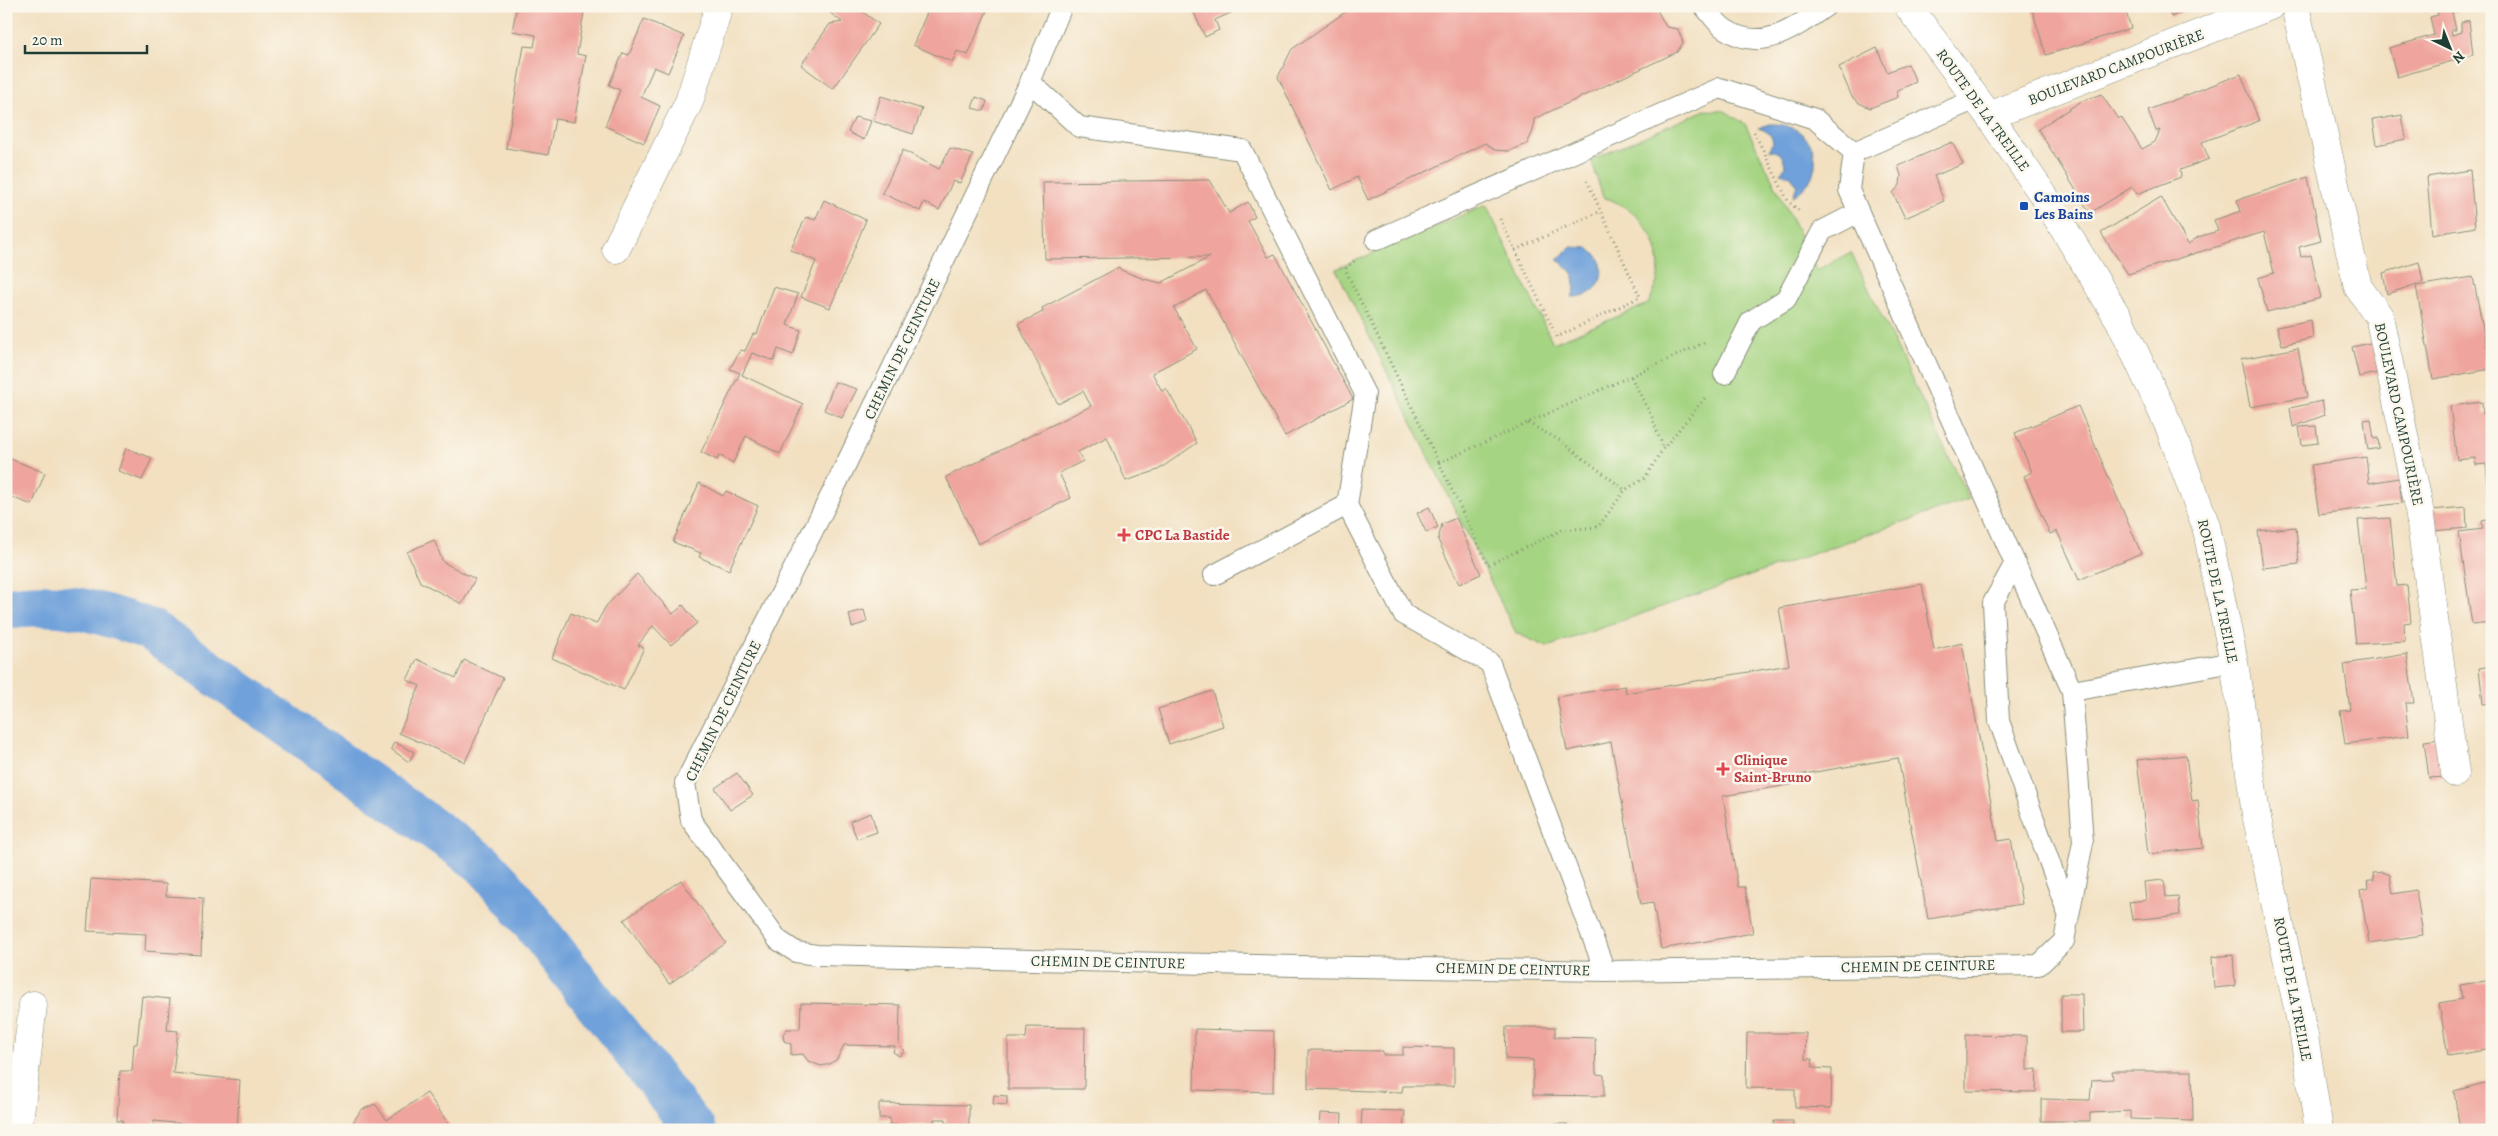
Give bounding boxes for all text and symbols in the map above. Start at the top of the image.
scale bar [25,22,148,54]
north arrow [2426,22,2476,72]
street label: BOULEVARD CAMPOURIÈRE [2025,24,2207,110]
text: 20 m [32,30,63,50]
street label: ROUTE DE LA TREILLE [1932,45,2034,175]
text: N [2448,47,2469,68]
place label: Camoins Les Bains [2034,187,2093,224]
marker: Camoins Les Bains [2018,200,2030,212]
street label: CHEMIN DE CEINTURE [859,275,945,423]
street label: BOULEVARD CAMPOURIÈRE [2370,321,2428,507]
street label: ROUTE DE LA TREILLE [2193,517,2243,665]
place label: CPC La Bastide [1135,525,1230,545]
marker: CPC La Bastide [1117,528,1131,542]
street label: CHEMIN DE CEINTURE [680,637,766,785]
place label: Clinique Saint-Bruno [1734,750,1812,787]
marker: Clinique Saint-Bruno [1716,762,1730,776]
street label: ROUTE DE LA TREILLE [2269,915,2317,1063]
street label: CHEMIN DE CEINTURE [1031,951,1185,973]
street label: CHEMIN DE CEINTURE [1841,955,1995,977]
street label: CHEMIN DE CEINTURE [1436,958,1590,980]

